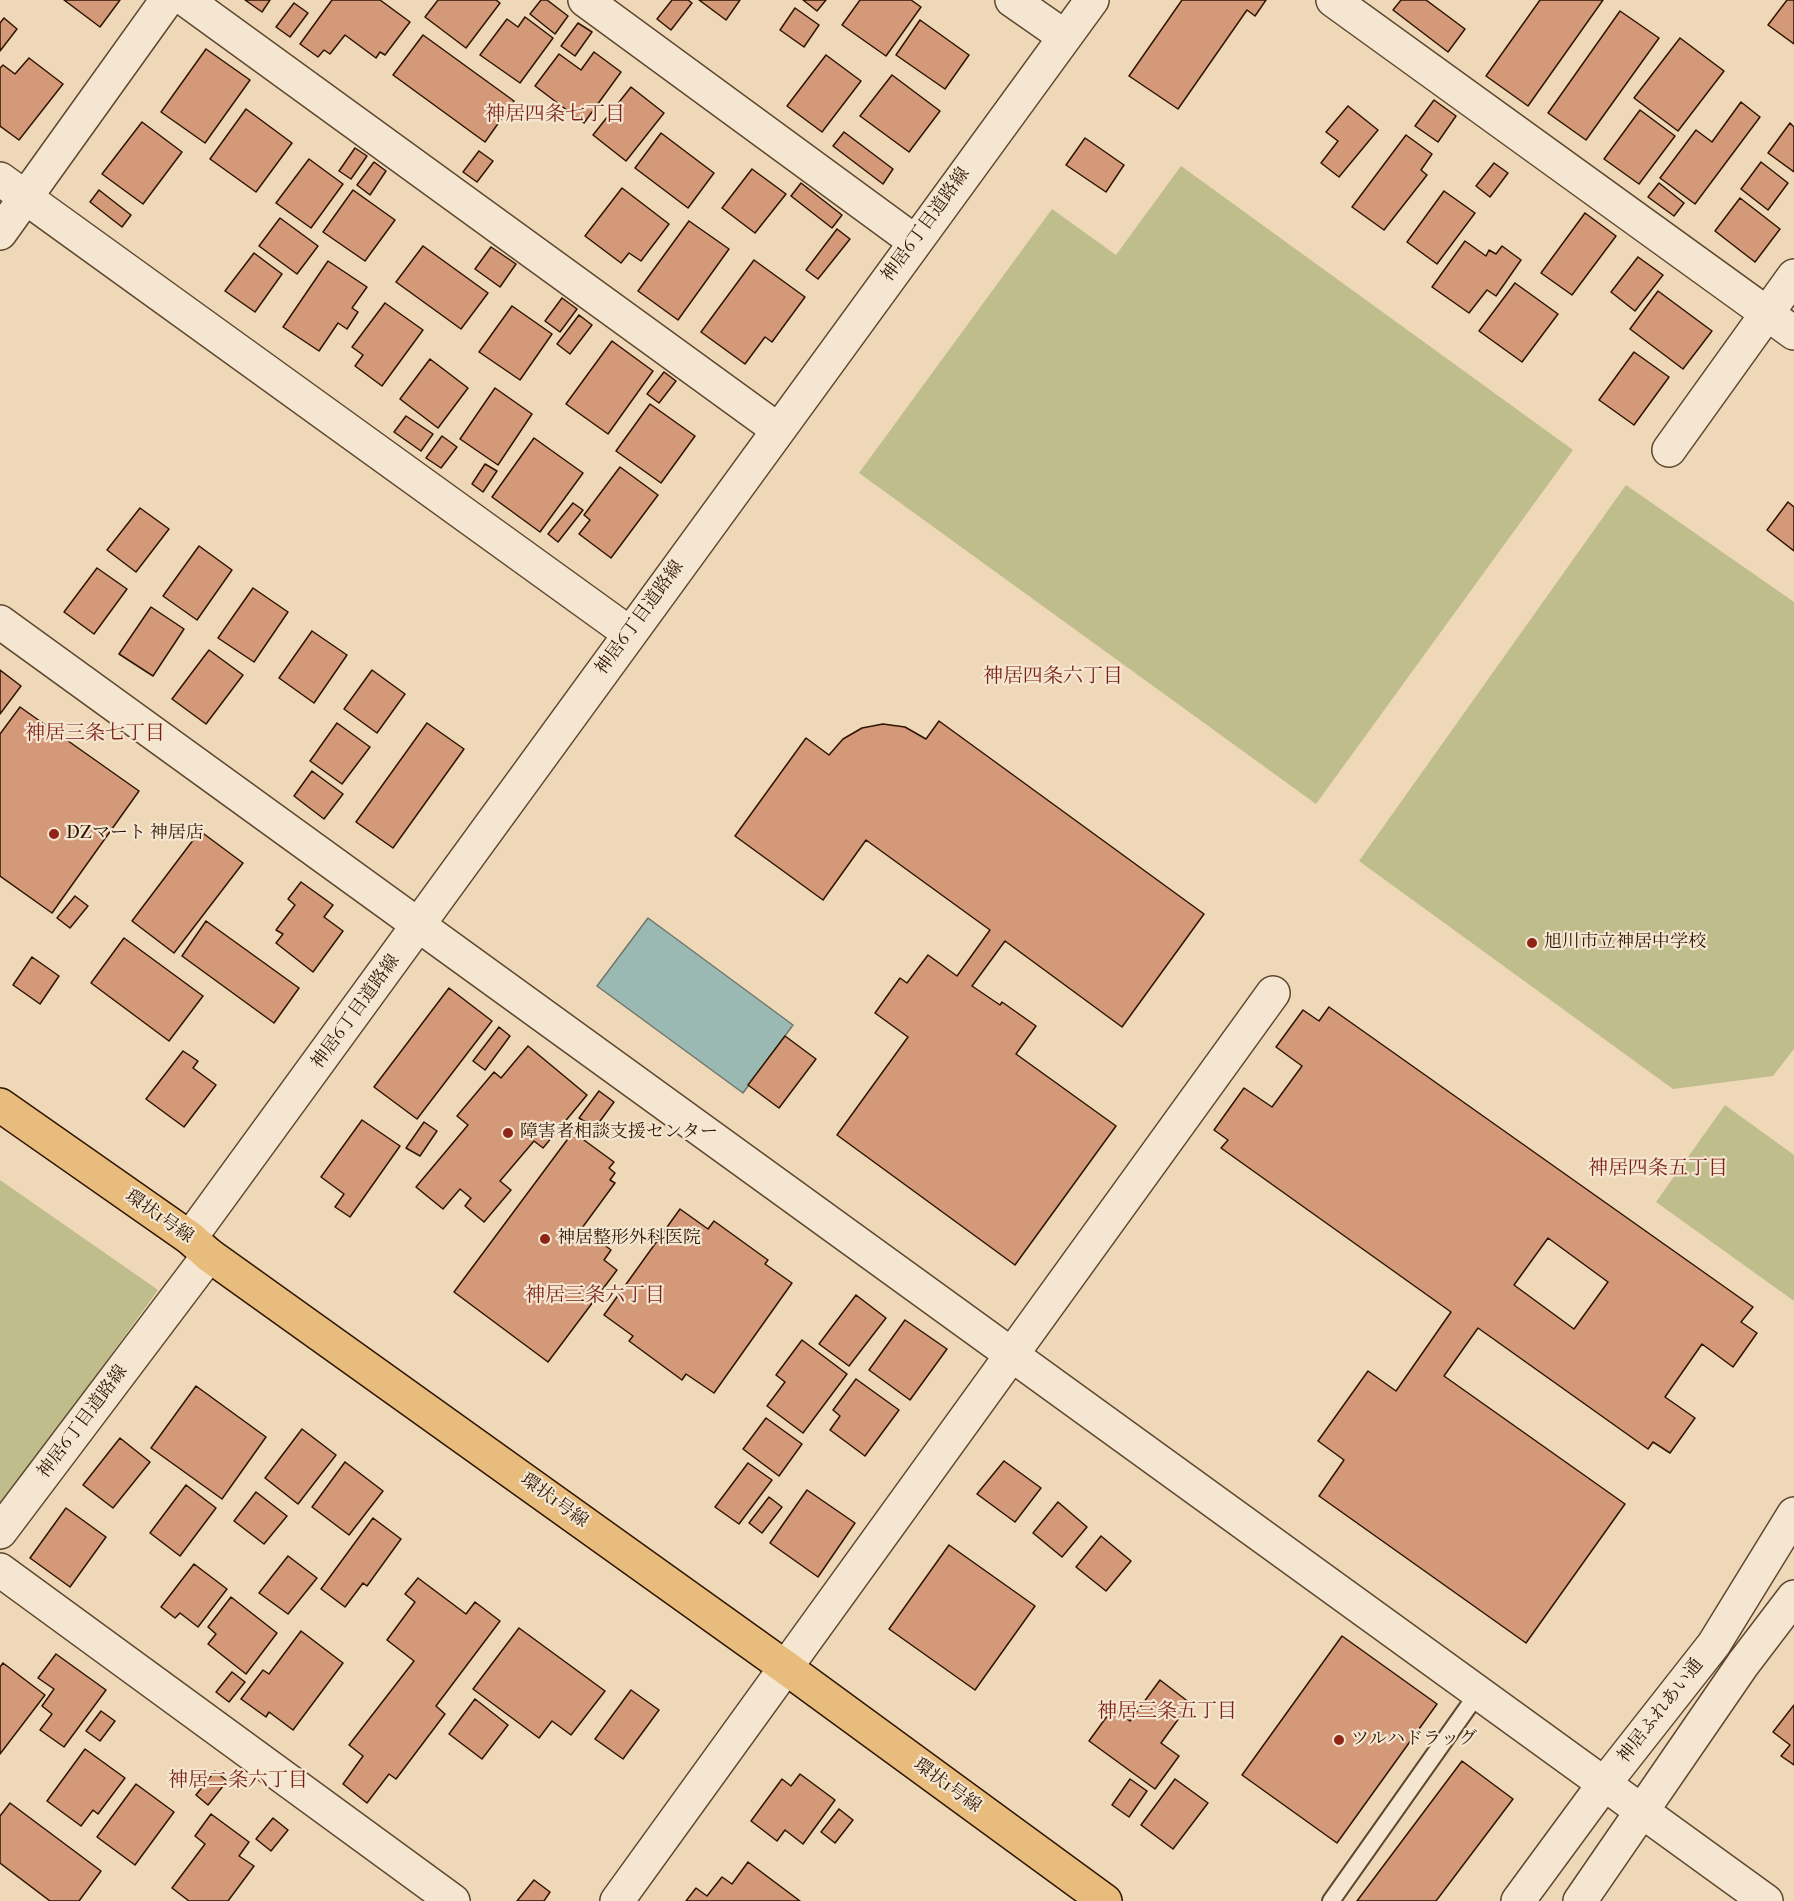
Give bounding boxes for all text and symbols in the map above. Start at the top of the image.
district label: 神居四条七丁目 [485,103,625,127]
street label: 神居6丁目道路線 [877,164,975,286]
street label: 神居6丁目道路線 [591,557,689,679]
district label: 神居四条六丁目 [983,665,1123,689]
district label: 神居三条七丁目 [25,722,165,746]
place label: DZマート 神居店 [66,823,204,845]
marker: DZマート 神居店 [47,827,61,841]
place label: 旭川市立神居中学校 [1544,932,1706,954]
marker: 旭川市立神居中学校 [1525,936,1539,950]
street label: 神居6丁目道路線 [307,951,405,1073]
place label: 障害者相談支援センター [520,1122,718,1144]
marker: 障害者相談支援センター [501,1126,515,1140]
district label: 神居四条五丁目 [1588,1157,1728,1181]
street label: 環状1号線 [121,1186,197,1248]
place label: 神居整形外科医院 [557,1228,701,1250]
marker: 神居整形外科医院 [538,1232,552,1246]
district label: 神居三条六丁目 [525,1284,665,1308]
street label: 神居6丁目道路線 [34,1361,132,1483]
street label: 環状1号線 [516,1469,592,1533]
street label: 神居ふれあい通 [1614,1655,1708,1767]
district label: 神居三条五丁目 [1097,1700,1237,1724]
place label: ツルハドラッグ [1351,1729,1477,1751]
marker: ツルハドラッグ [1332,1733,1346,1747]
street label: 環状1号線 [909,1754,985,1818]
district label: 神居二条六丁目 [168,1769,308,1793]

